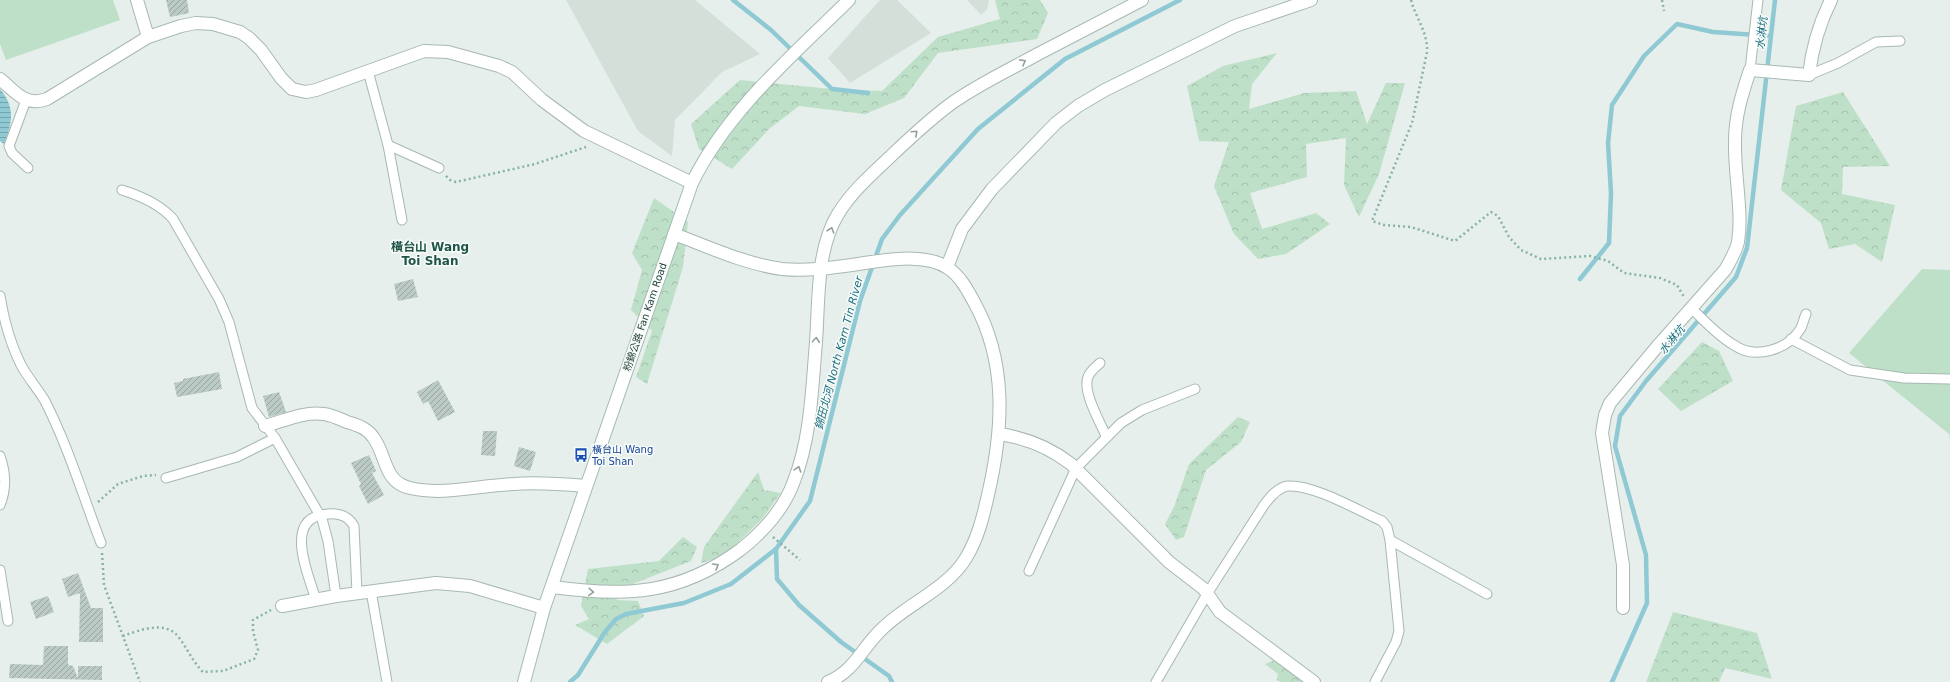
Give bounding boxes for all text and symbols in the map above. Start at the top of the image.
water label: 水淋坑 [1754,14,1770,50]
one-way arrow [1019,59,1026,67]
one-way arrow [910,131,918,138]
one-way arrow [826,227,834,234]
district label: 橫台山 Wang Toi Shan [391,240,469,268]
street label: 粉錦公路 Fan Kam Road [621,261,669,373]
water label: 錦田北河 North Kam Tin River [812,273,866,431]
water label: 水淋坑 [1656,322,1689,357]
one-way arrow [811,337,820,343]
place label: 橫台山 Wang Toi Shan [591,444,653,467]
bus stop icon: 橫台山 Wang Toi Shan [573,447,589,463]
one-way arrow [793,466,802,473]
one-way arrow [712,563,720,570]
one-way arrow [588,588,594,596]

